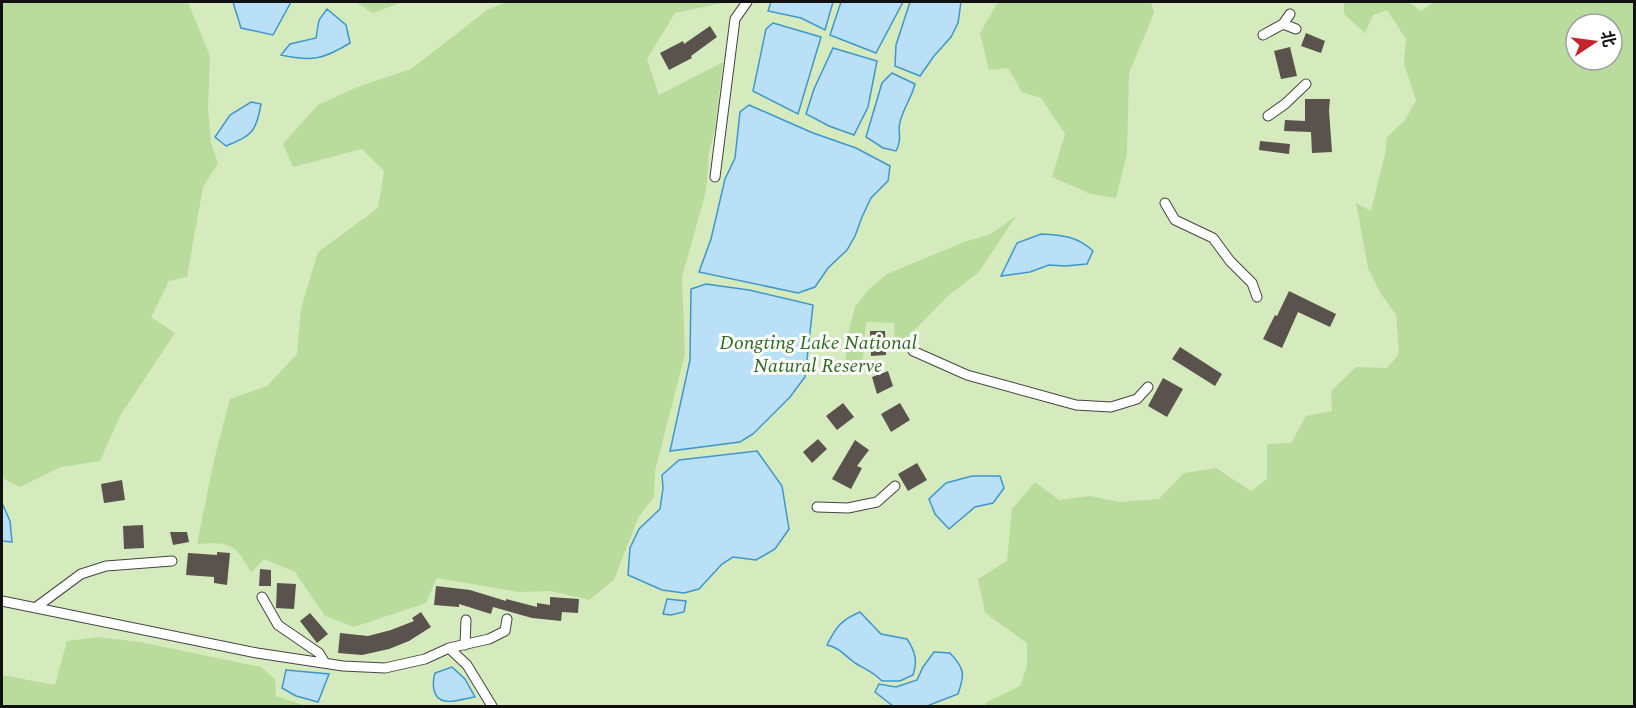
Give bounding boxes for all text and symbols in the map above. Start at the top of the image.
north arrow [1564,12,1624,72]
text: 北 [1594,28,1621,49]
park label: Dongting Lake National Natural Reserve [719,328,917,381]

